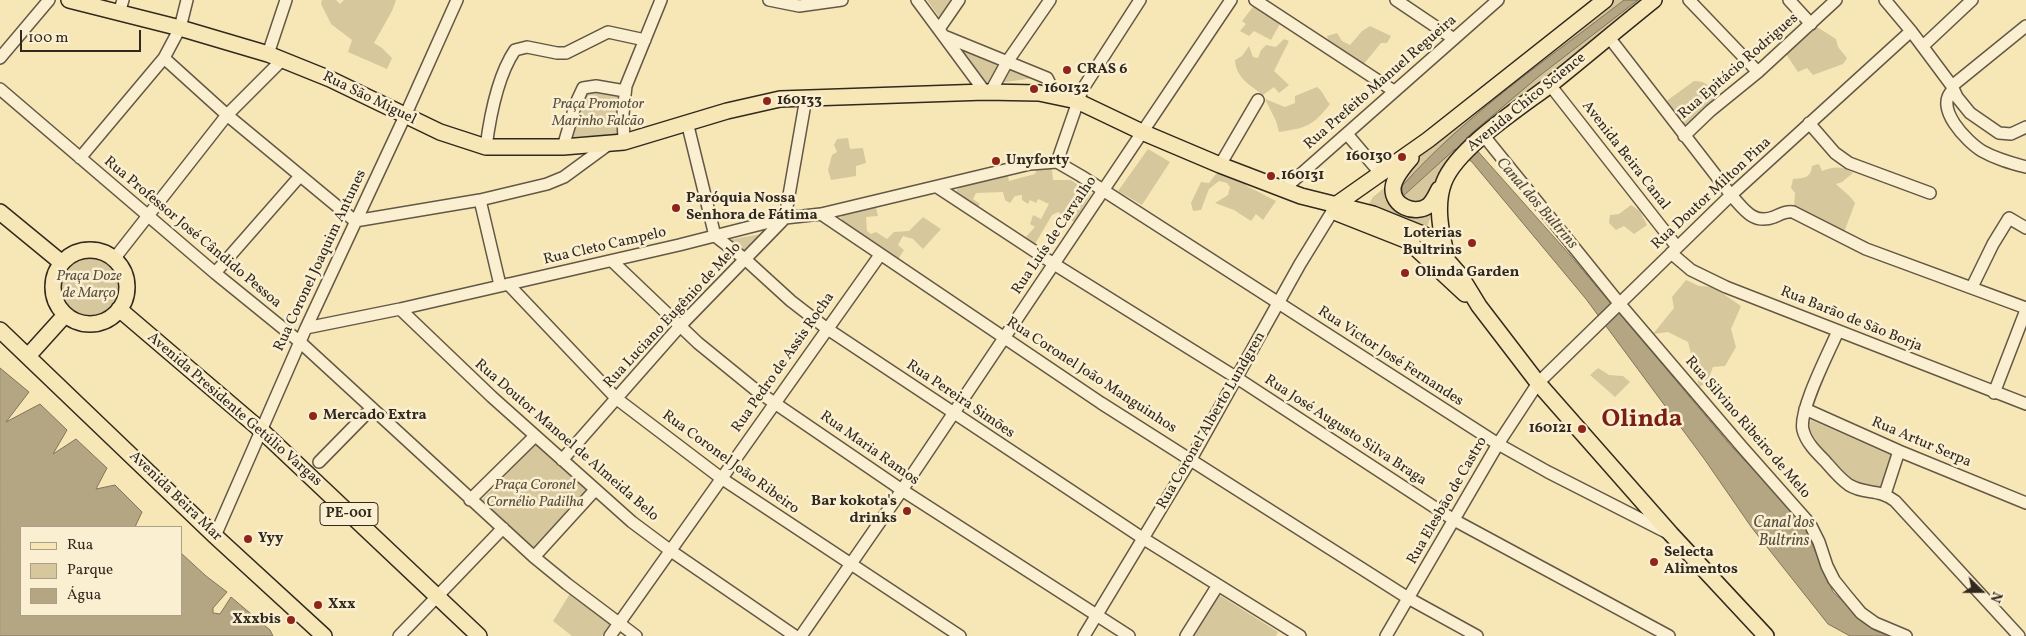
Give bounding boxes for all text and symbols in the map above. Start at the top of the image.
street label: Rua Epitácio Rodrigues [1675,10,1803,124]
street label: Rua Prefeito Manuel Regueira [1301,12,1461,154]
scale bar [22,20,144,52]
text: 100 m [28,28,68,49]
street label: Avenida Chico Science [1464,50,1590,156]
place label: CRAS 6 [1077,61,1127,79]
marker: CRAS 6 [1061,64,1073,76]
street label: Rua São Miguel [319,69,419,129]
place label: 160132 [1044,80,1089,98]
marker: 160132 [1028,83,1040,95]
place label: 160133 [777,92,822,110]
marker: 160133 [761,95,773,107]
park label: Praça Promotor Marinho Falcão [552,96,644,131]
street label: Avenida Beira Canal [1577,98,1673,214]
street label: Rua Doutor Milton Pina [1649,134,1775,254]
place label: 160130 [1346,148,1392,166]
marker: 160130 [1396,151,1408,163]
place label: Unyforty [1006,152,1069,170]
street label: Rua Professor José Cândido Pessoa [99,153,285,313]
water label: Canal dos Bultrins [1491,154,1581,254]
marker: Unyforty [990,155,1002,167]
street label: Rua Coronel Joaquim Antunes [271,167,371,355]
place label: 160131 [1281,167,1324,185]
marker: 160131 [1265,170,1277,182]
street label: Rua Luís de Carvalho [1009,173,1101,299]
place label: Paróquia Nossa Senhora de Fátima [686,190,818,225]
marker: Paróquia Nossa Senhora de Fátima [670,202,682,214]
street label: Rua Cleto Campelo [542,224,668,270]
place label: Loterias Bultrins [1403,225,1462,260]
marker: Loterias Bultrins [1466,237,1478,249]
street label: Rua Luciano Eugênio de Melo [601,239,745,393]
place label: Olinda Garden [1415,264,1519,282]
marker: Olinda Garden [1399,267,1411,279]
park label: Praça Doze de Março [56,268,122,303]
street label: Rua Barão de São Borja [1777,283,1925,357]
street label: Rua Pedro de Assis Rocha [729,289,839,437]
street label: Rua Victor José Fernandes [1314,303,1466,411]
street label: Rua Coronel João Manguinhos [1002,314,1180,438]
street label: Avenida Presidente Getúlio Vargas [143,329,325,491]
street label: Rua Coronel Alberto Lundgren [1154,329,1270,513]
street label: Rua Silvino Ribeiro de Melo [1680,353,1814,503]
street label: Rua Doutor Manoel de Almeida Belo [470,356,662,526]
street label: Rua Pereira Simões [902,357,1018,443]
street label: Rua José Augusto Silva Braga [1260,372,1430,490]
district label: Olinda [1602,406,1682,436]
place label: Mercado Extra [323,407,427,425]
street label: Rua Coronel João Ribeiro [658,407,802,519]
street label: Rua Maria Ramos [816,408,922,490]
marker: Mercado Extra [307,410,319,422]
street label: Rua Artur Serpa [1868,414,1974,472]
place label: 160121 [1529,420,1572,438]
marker: 160121 [1576,423,1588,435]
street label: Rua Elesbão de Castro [1404,434,1492,568]
street label: Avenida Beira Mar [125,448,225,546]
park label: Praça Coronel Cornélio Padilha [486,477,584,512]
place label: Bar kokota's drinks [811,493,897,528]
road number: PE-001 [320,502,378,526]
marker: Bar kokota's drinks [901,505,913,517]
water label: Canal dos Bultrins [1753,514,1815,552]
legend [20,526,182,616]
place label: Yyy [258,530,283,548]
marker: Yyy [242,533,254,545]
text: Rua [67,535,93,556]
place label: Selecta Alimentos [1664,544,1738,579]
marker: Selecta Alimentos [1648,556,1660,568]
text: Parque [67,560,113,581]
north arrow [1956,566,2006,616]
text: Água [67,585,101,606]
text: N [1985,589,2006,605]
place label: Xxx [328,596,355,614]
marker: Xxx [312,599,324,611]
place label: Xxxbis [232,611,281,629]
marker: Xxxbis [285,614,297,626]

